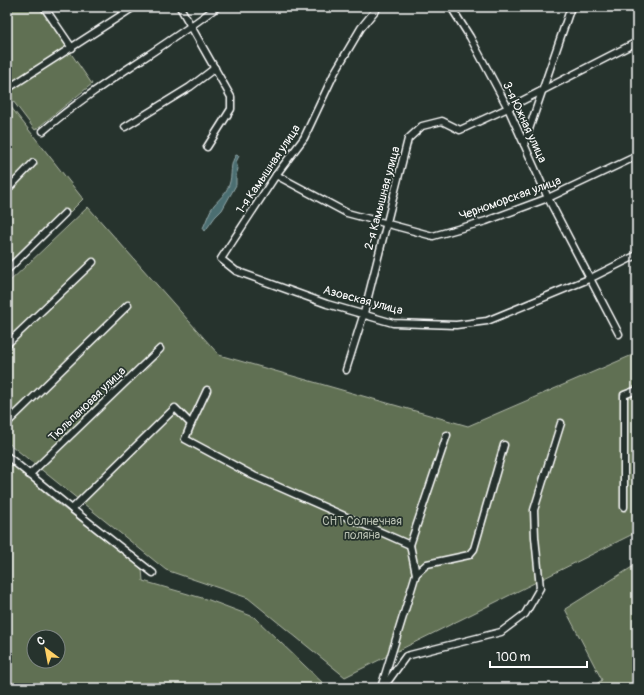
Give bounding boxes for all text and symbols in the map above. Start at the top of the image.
street label: 3-я Южная улица [499,79,550,166]
street label: 1-я Камышная улица [233,121,304,217]
street label: 2-я Камышная улица [361,144,404,251]
street label: Черноморская улица [457,173,564,224]
street label: Азовская улица [321,283,405,318]
street label: Тюльпановая улица [46,363,129,445]
park label: СНТ Солнечная поляна [322,514,402,543]
north arrow [26,629,66,669]
text: С [35,634,47,648]
scale bar [490,643,587,669]
text: 100 m [496,650,531,665]

